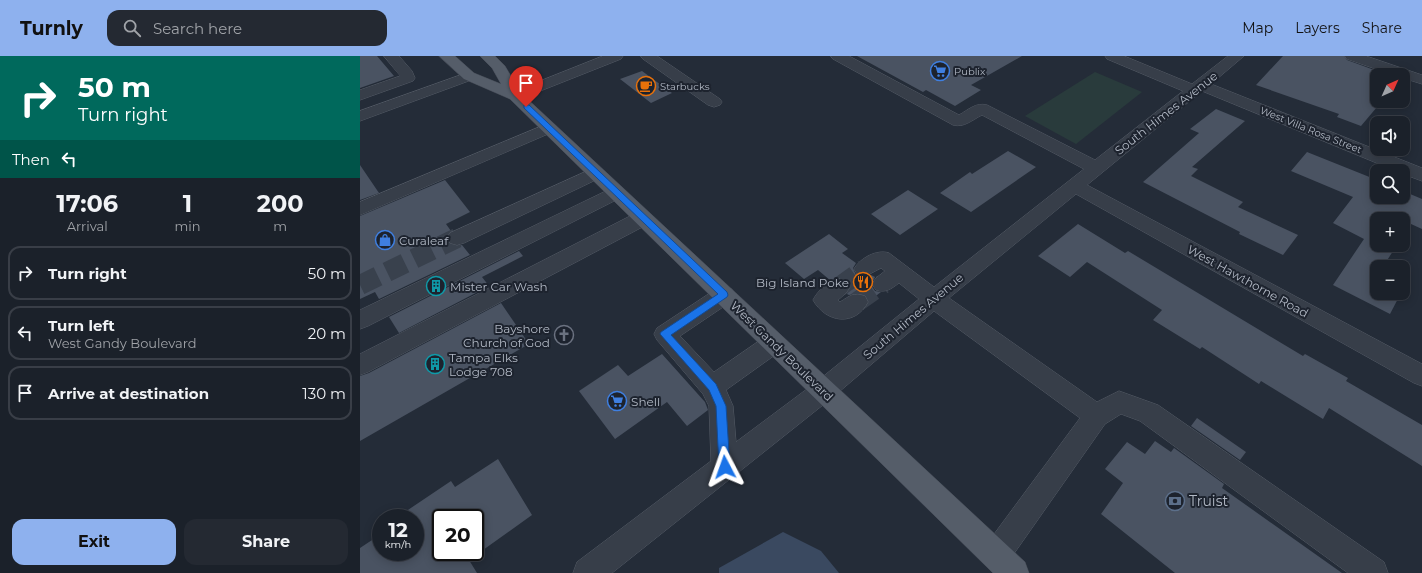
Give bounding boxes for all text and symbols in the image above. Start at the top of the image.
search box [107,10,387,46]
text: Turnly [20,17,83,40]
icon: search [121,17,143,39]
text: Search here [153,19,242,38]
text: Map [1242,19,1273,37]
text: Layers [1295,19,1340,37]
text: Share [1362,19,1402,37]
supermarket icon: Publix [929,60,951,82]
place label: Publix [954,65,986,78]
pin [509,66,543,107]
street label: South Himes Avenue [1112,68,1220,158]
north arrow [1370,68,1410,108]
map controls [1370,68,1410,300]
text: 50 m [78,70,151,104]
icon: right [12,72,64,124]
icon: arrive [515,72,537,94]
cafe icon: Starbucks [635,75,657,97]
place label: Starbucks [660,80,710,93]
text: Turn right [78,104,168,126]
street label: West Villa Rosa Street [1258,104,1364,156]
button: sound [1370,116,1410,156]
icon: left [58,148,80,170]
text: Then [12,150,50,169]
button: search [1370,164,1410,204]
text: 17:06 [56,189,118,218]
text: 1 [183,189,192,218]
text: 200 [257,189,304,218]
button: + [1370,212,1410,252]
text: Arrival [67,218,108,234]
text: min [174,218,200,234]
text: m [273,218,287,234]
shop icon: Curaleaf [374,229,396,251]
place label: Curaleaf [399,233,449,248]
street label: West Hawthorne Road [1185,241,1311,321]
button: − [1370,260,1410,300]
icon: right [14,262,36,284]
text: Turn right [48,264,127,283]
text: 50 m [308,264,346,283]
street label: South Himes Avenue [860,270,966,362]
restaurant icon: Big Island Poke [852,271,874,293]
building icon: Mister Car Wash [425,275,447,297]
place label: Big Island Poke [756,275,849,290]
place label: Mister Car Wash [450,279,548,294]
street label: West Gandy Boulevard [727,298,837,404]
text: Turn left [48,316,115,335]
place label: Bayshore Church of God [463,321,550,350]
icon: left [14,322,36,344]
text: 20 m [308,324,346,343]
church icon: Bayshore Church of God [553,324,575,346]
text: West Gandy Boulevard [48,335,197,351]
place label: Tampa Elks Lodge 708 [449,350,518,379]
building icon: Tampa Elks Lodge 708 [424,353,446,375]
icon: arrive [14,382,36,404]
text: Arrive at destination [48,384,209,403]
text: 130 m [302,384,346,403]
supermarket icon: Shell [606,390,628,412]
place label: Shell [631,394,660,409]
position arrow [704,446,746,488]
bank icon: Truist [1164,490,1186,512]
place label: Truist [1189,492,1228,510]
speed limit sign: 20 [432,509,484,561]
text: 12 [388,518,408,542]
button: Exit [12,519,176,565]
button: Share [184,519,348,565]
text: km/h [385,538,411,551]

